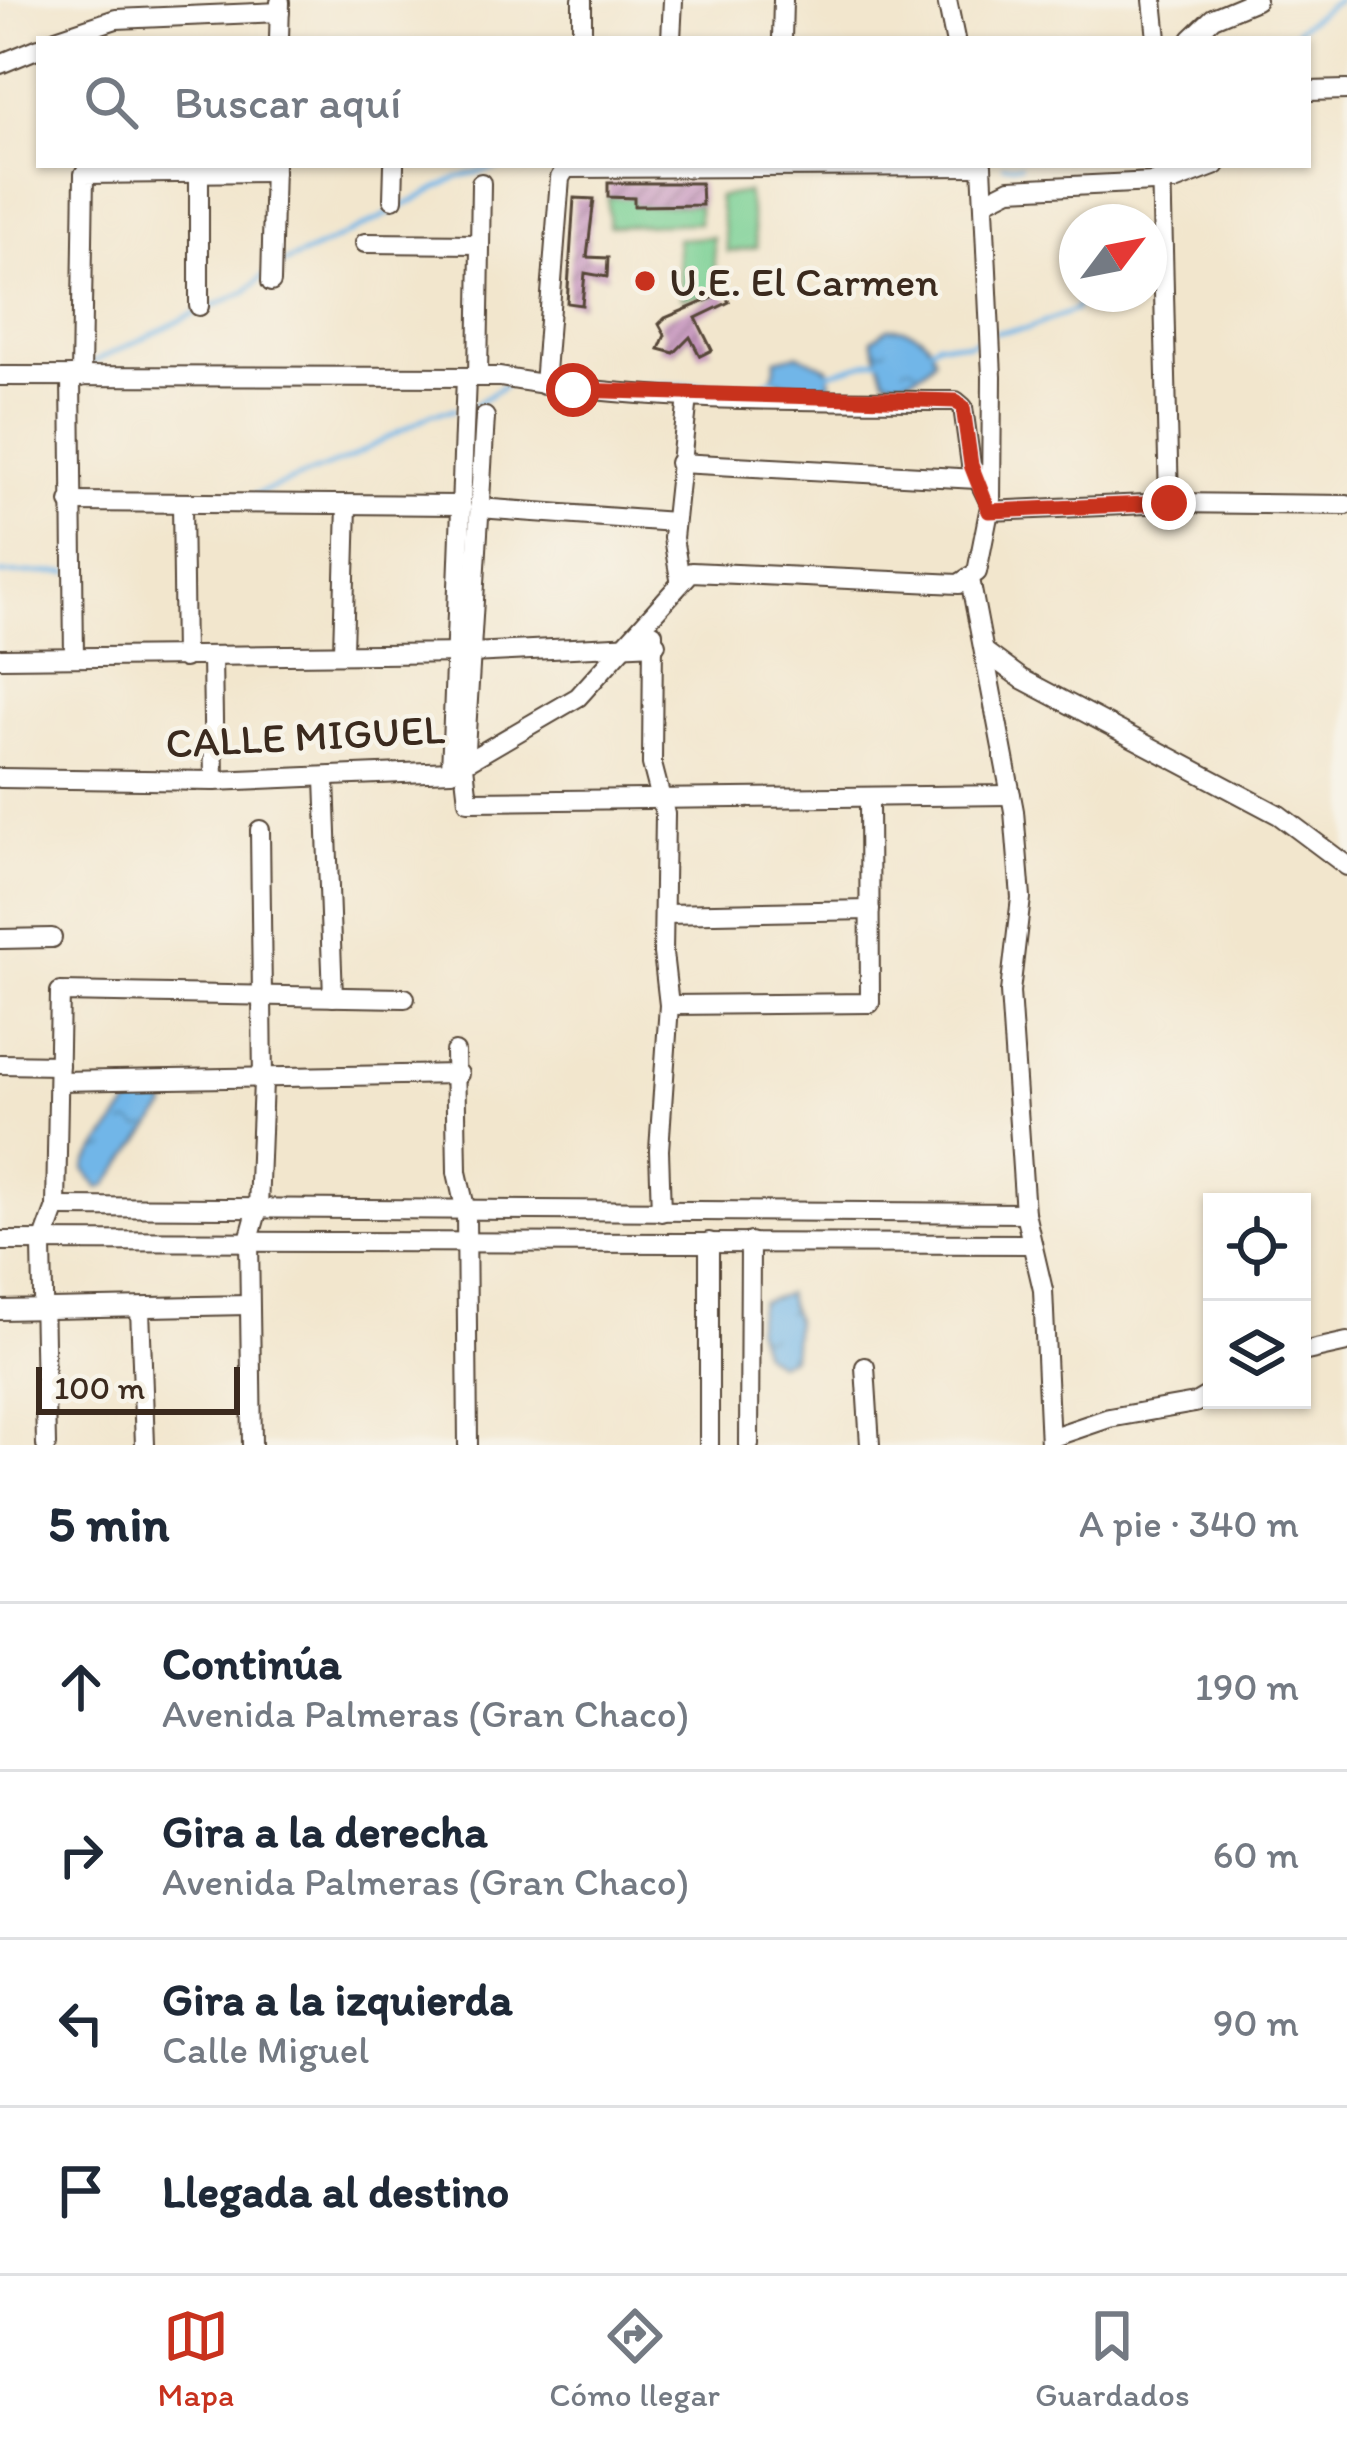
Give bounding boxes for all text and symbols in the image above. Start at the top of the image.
search box [36,36,1311,168]
icon: search [78,69,144,135]
text: Buscar aquí [174,75,401,129]
north arrow [1059,204,1167,312]
place label: U.E. El Carmen [669,256,939,307]
marker: U.E. El Carmen [632,268,658,294]
route start [546,363,600,417]
route end [1142,476,1196,530]
street label: CALLE MIGUEL [164,703,446,769]
map controls [1203,1193,1311,1409]
button: locate [1203,1193,1311,1301]
button: layers [1203,1301,1311,1409]
scale bar [36,1361,240,1414]
text: 100 m [54,1368,145,1407]
text: 5 min [48,1493,169,1554]
text: A pie · 340 m [1079,1500,1299,1547]
text: Continúa [162,1636,342,1690]
icon: ahead [48,1654,114,1720]
text: 190 m [1195,1663,1299,1710]
text: Avenida Palmeras (Gran Chaco) [162,1690,689,1737]
text: Gira a la derecha [162,1804,488,1858]
icon: right [48,1822,114,1888]
text: 60 m [1213,1831,1299,1878]
text: Avenida Palmeras (Gran Chaco) [162,1858,689,1905]
text: Gira a la izquierda [162,1972,513,2026]
icon: left [48,1990,114,2056]
text: 90 m [1213,1999,1299,2046]
text: Calle Miguel [162,2026,369,2073]
icon: arrive [48,2158,114,2224]
text: Llegada al destino [162,2164,509,2218]
tab: Mapa [157,2303,234,2414]
tab: Cómo llegar [549,2303,720,2414]
tab: Guardados [1035,2303,1190,2414]

